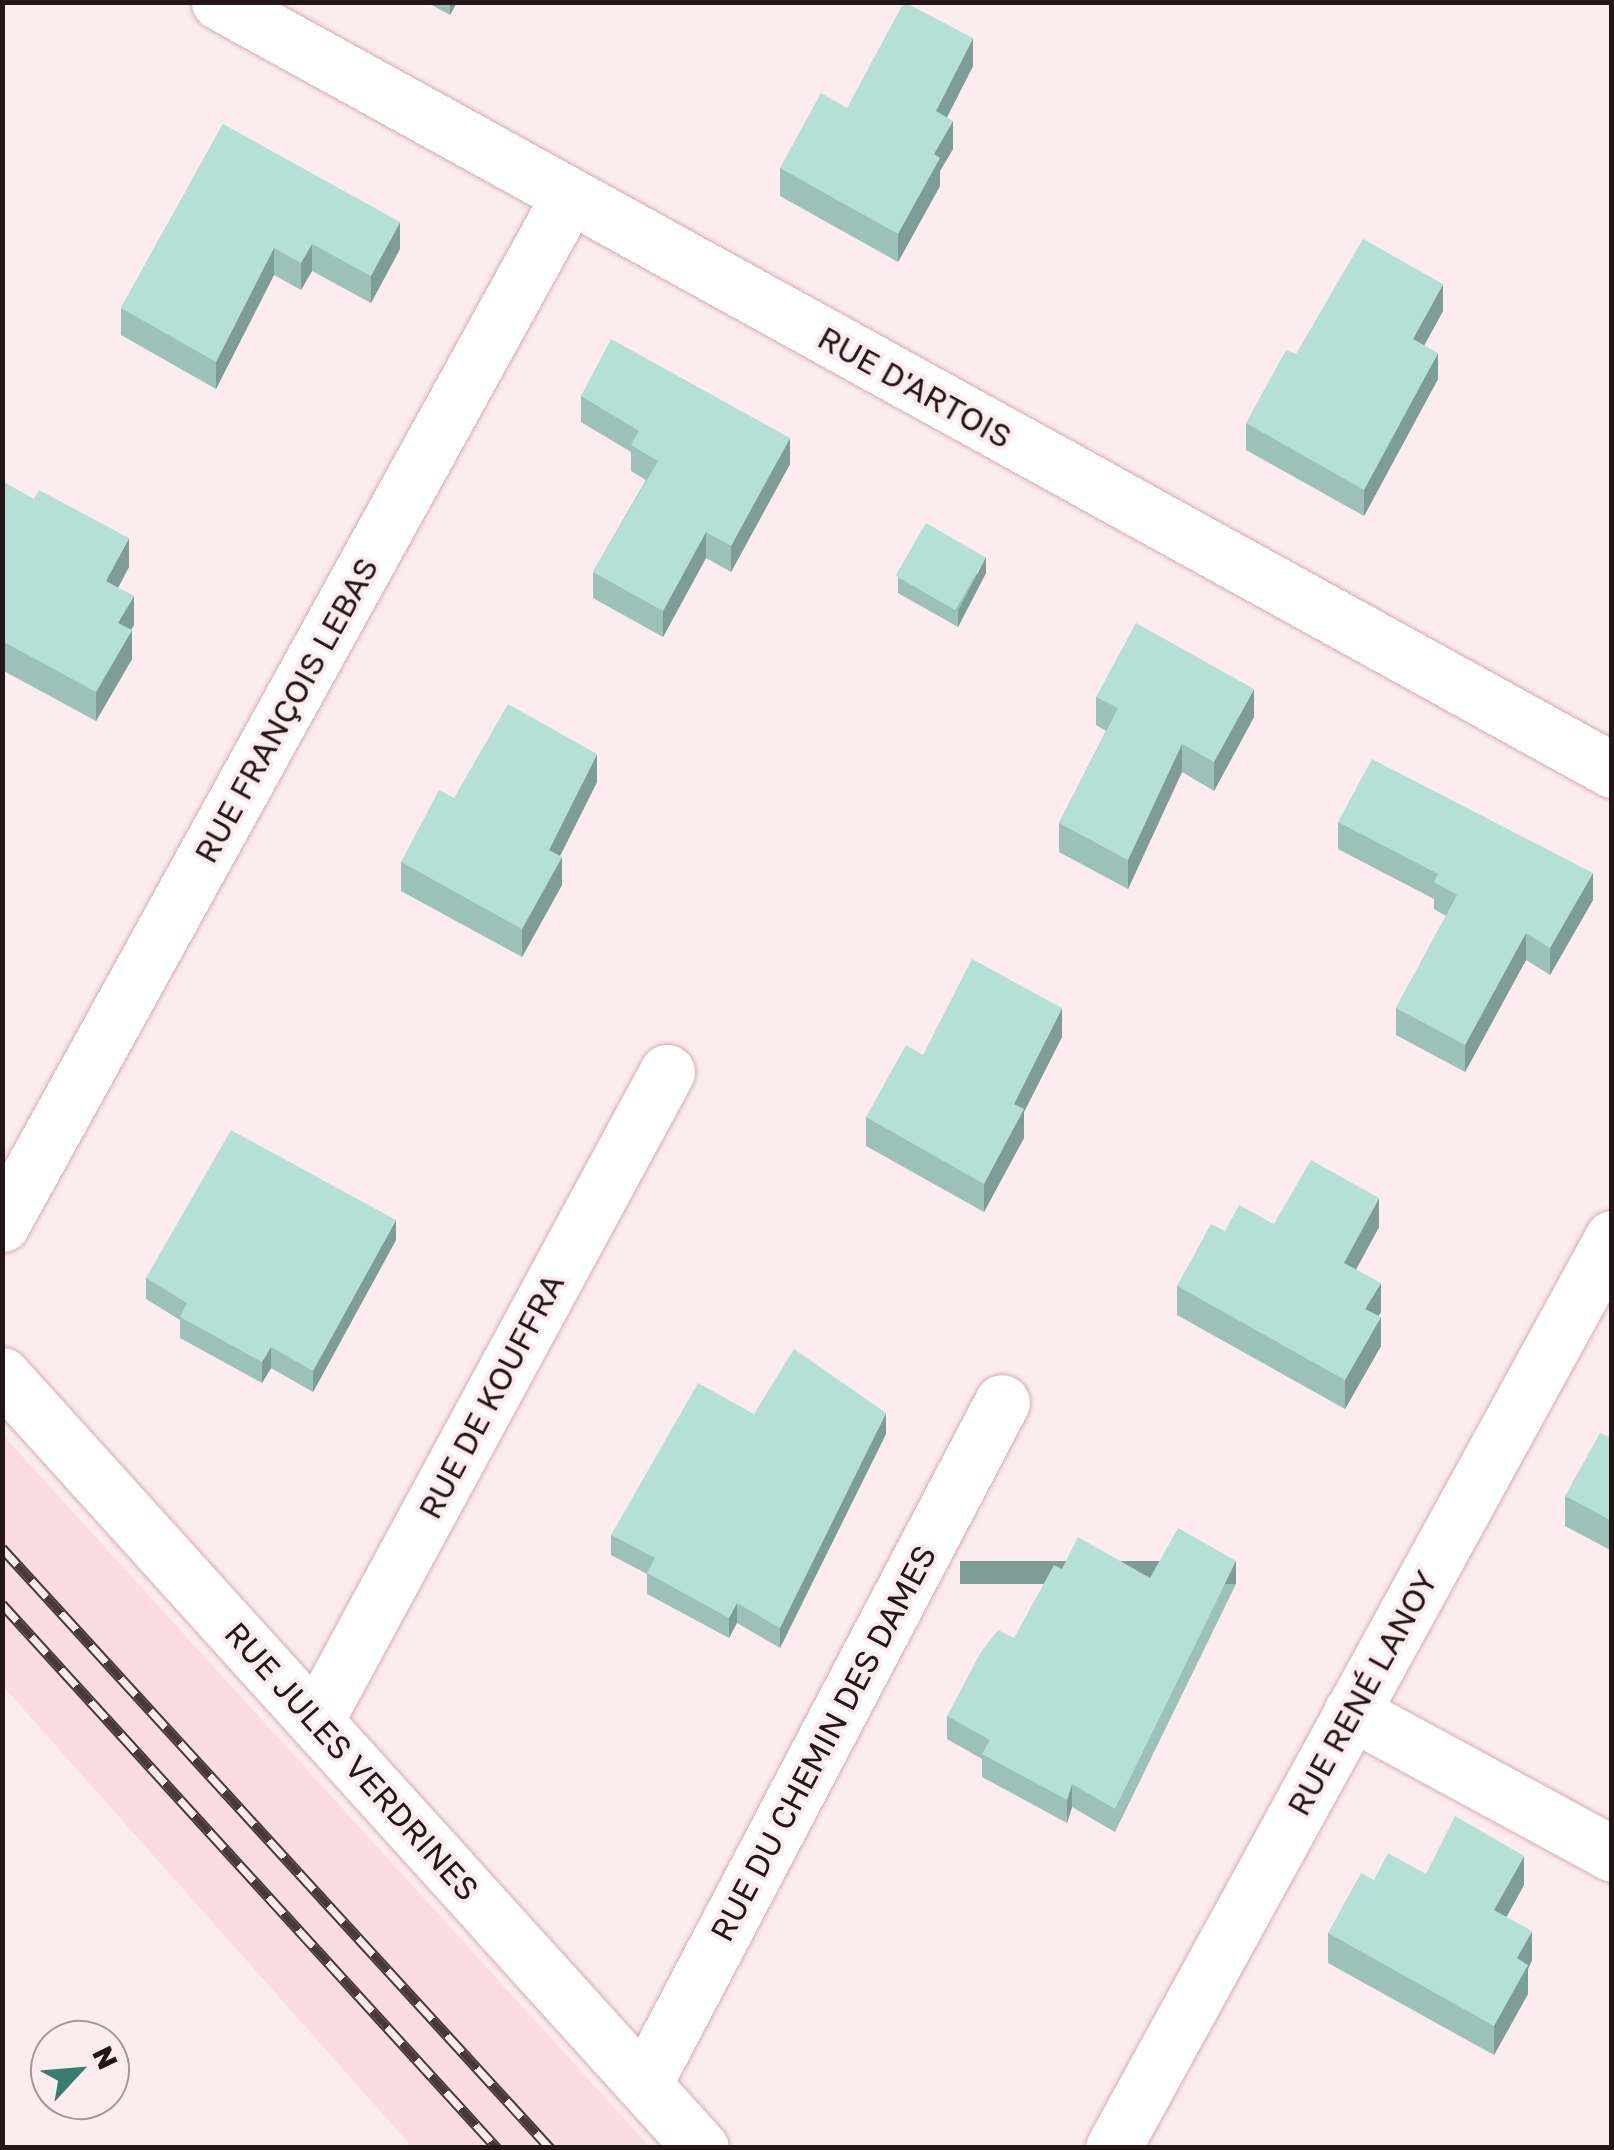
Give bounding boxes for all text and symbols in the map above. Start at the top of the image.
street label: RUE D'ARTOIS [811,318,1019,456]
street label: RUE FRANÇOIS LEBAS [186,551,386,869]
street label: RUE DE KOUFFRA [410,1267,572,1525]
street label: RUE DU CHEMIN DES DAMES [702,1539,944,1947]
street label: RUE RENÉ LANOY [1279,1564,1445,1822]
street label: RUE JULES VERDRINES [217,1614,487,1908]
north arrow [30,2020,130,2120]
text: N [86,2041,125,2074]

